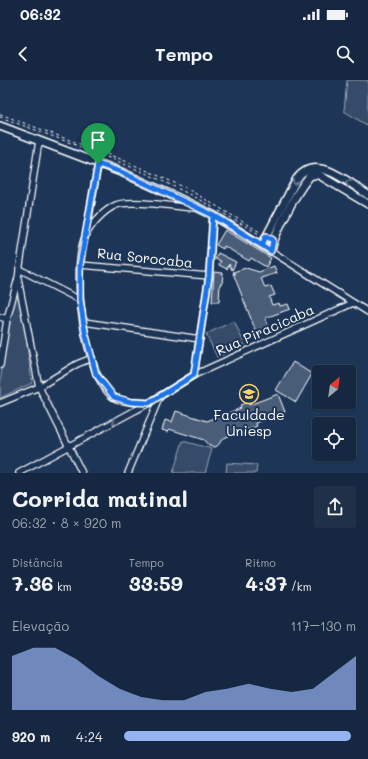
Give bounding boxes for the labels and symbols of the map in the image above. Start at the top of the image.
pin [81,123,115,164]
one-way arrow [293,178,300,185]
one-way arrow [345,180,352,187]
street label: Rua Sorocaba [96,243,194,272]
street label: Rua Piracicaba [213,299,317,360]
north arrow [312,365,356,409]
school or university icon: Faculdade Uniesp [238,383,260,405]
place label: Faculdade Uniesp [213,405,285,440]
one-way arrow [112,417,119,424]

